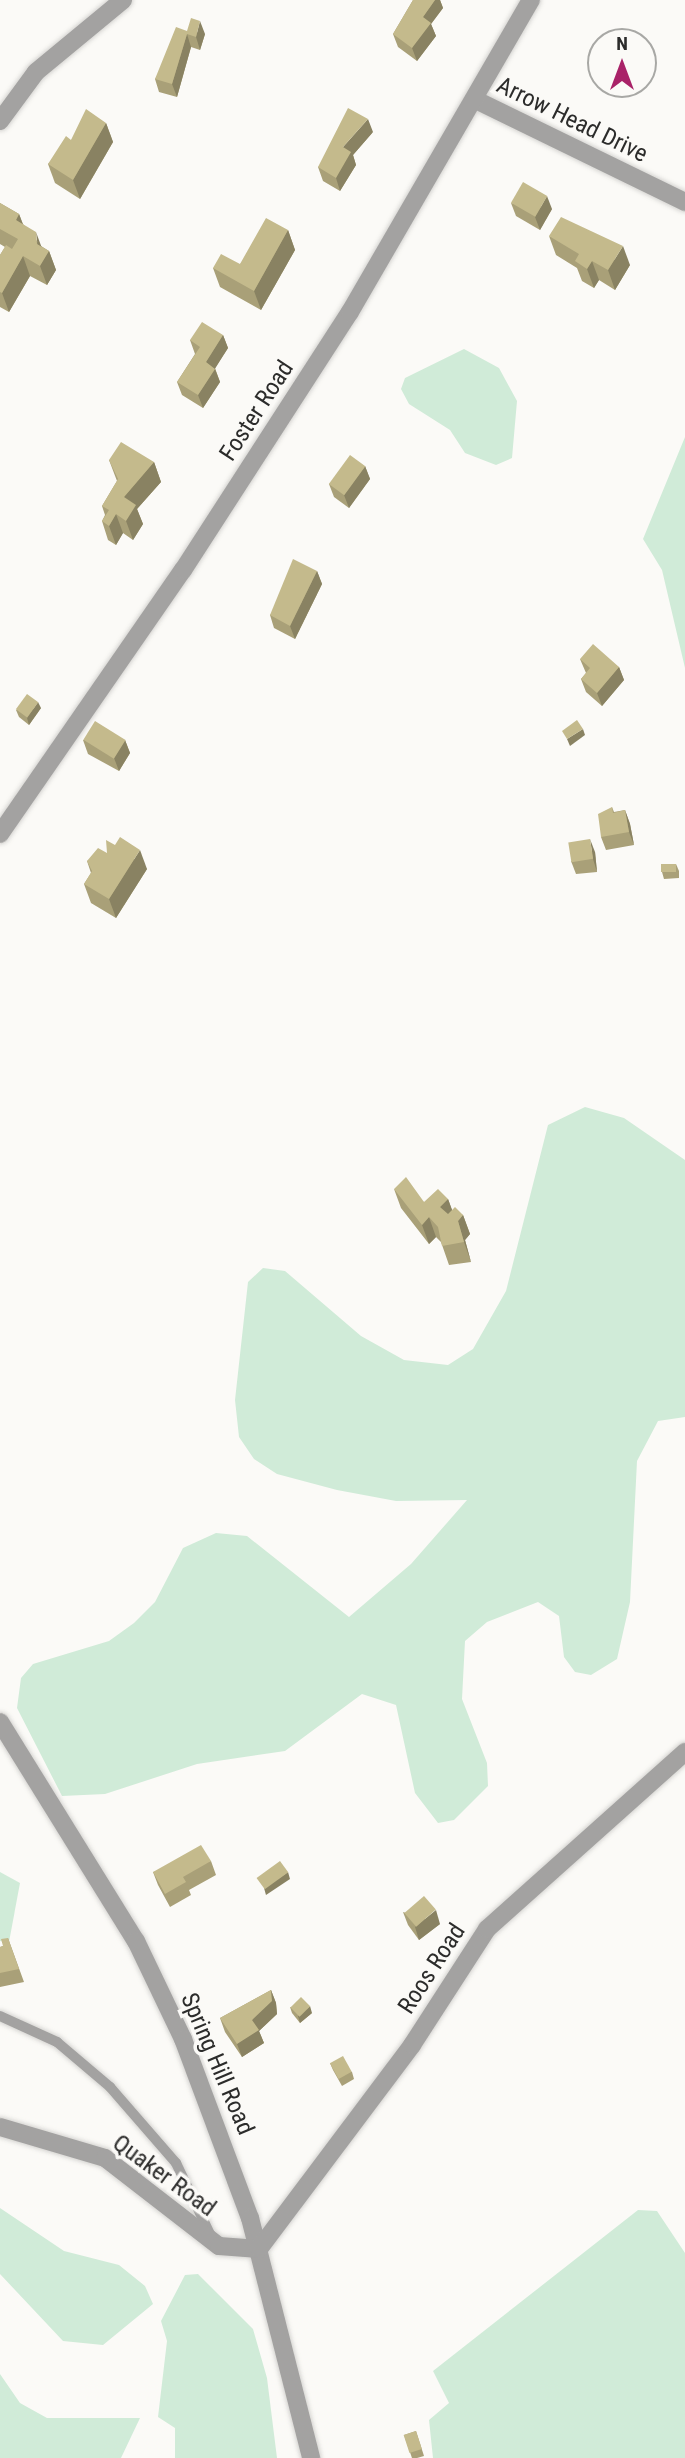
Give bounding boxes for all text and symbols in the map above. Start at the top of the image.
north arrow [587,28,657,98]
text: N [616,32,628,55]
street label: Arrow Head Drive [492,71,652,169]
street label: Foster Road [214,356,300,466]
street label: Roos Road [392,1919,472,2019]
street label: Spring Hill Road [174,1989,260,2139]
street label: Quaker Road [107,2129,221,2223]

